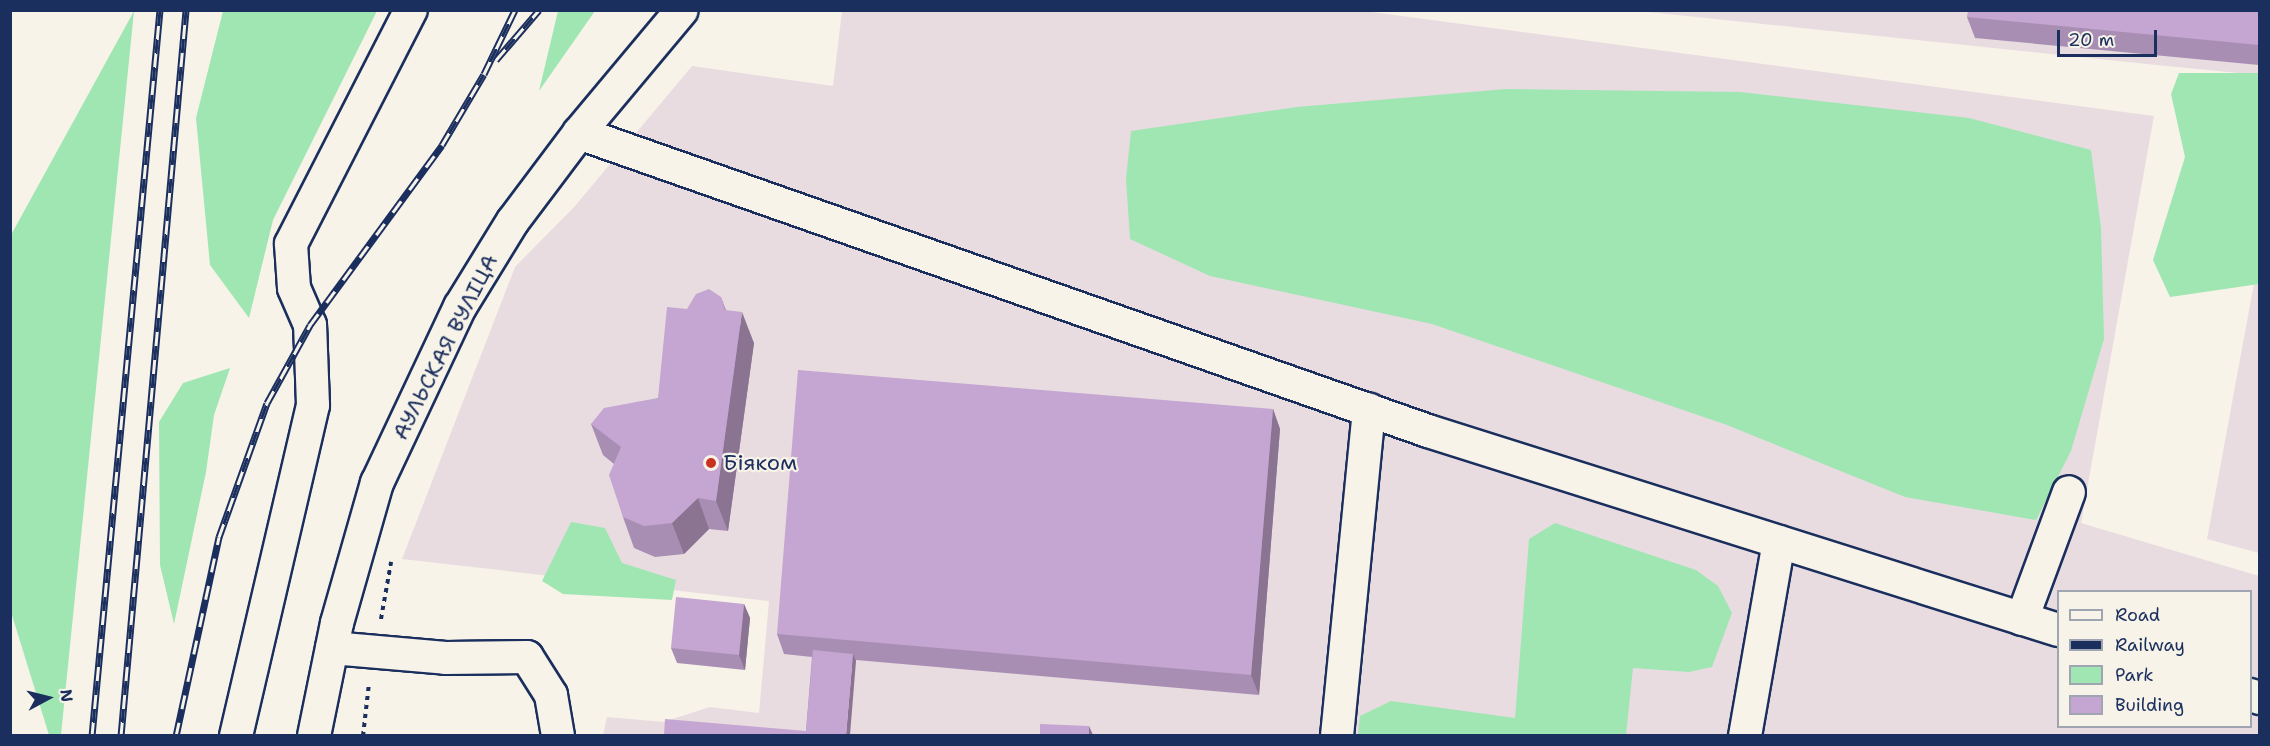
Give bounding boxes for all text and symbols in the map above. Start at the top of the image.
scale bar [2060,18,2160,56]
text: 20 m [2068,28,2114,52]
street label: АУЛЬСКАЯ ВУЛІЦА [387,250,503,444]
place label: Біяком [723,450,797,476]
marker: Біяком [704,456,718,470]
legend [2057,590,2252,728]
text: Road [2115,603,2160,627]
text: Railway [2115,633,2185,657]
text: Park [2115,663,2154,687]
north arrow [18,668,78,728]
text: N [55,688,78,703]
text: Building [2115,693,2184,717]

